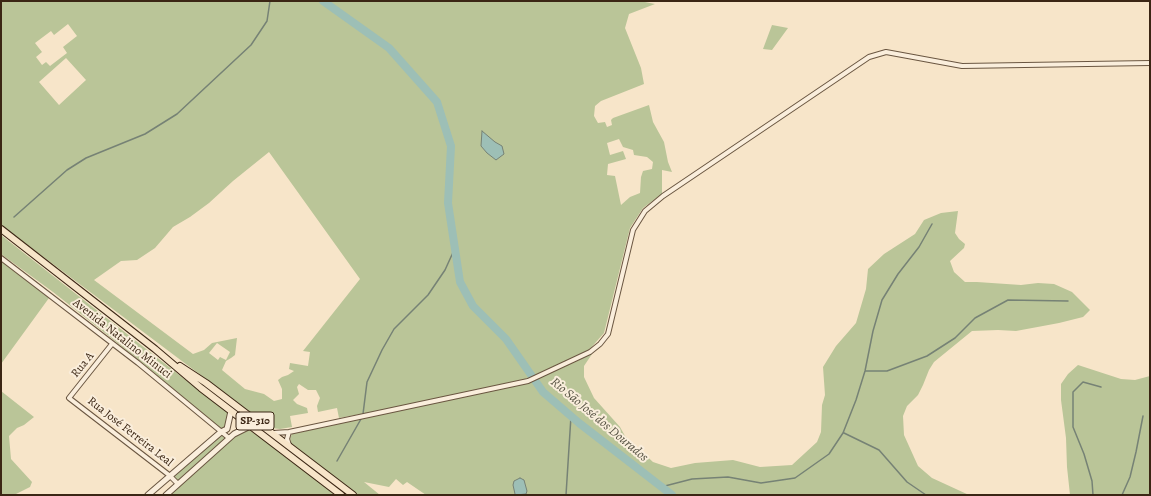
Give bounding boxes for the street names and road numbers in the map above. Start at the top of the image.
street label: Avenida Natalino Minuci [70,296,174,382]
street label: Rua A [68,349,98,381]
street label: Rua José Ferreira Leal [84,394,176,470]
road number: SP-310 [236,412,274,430]

